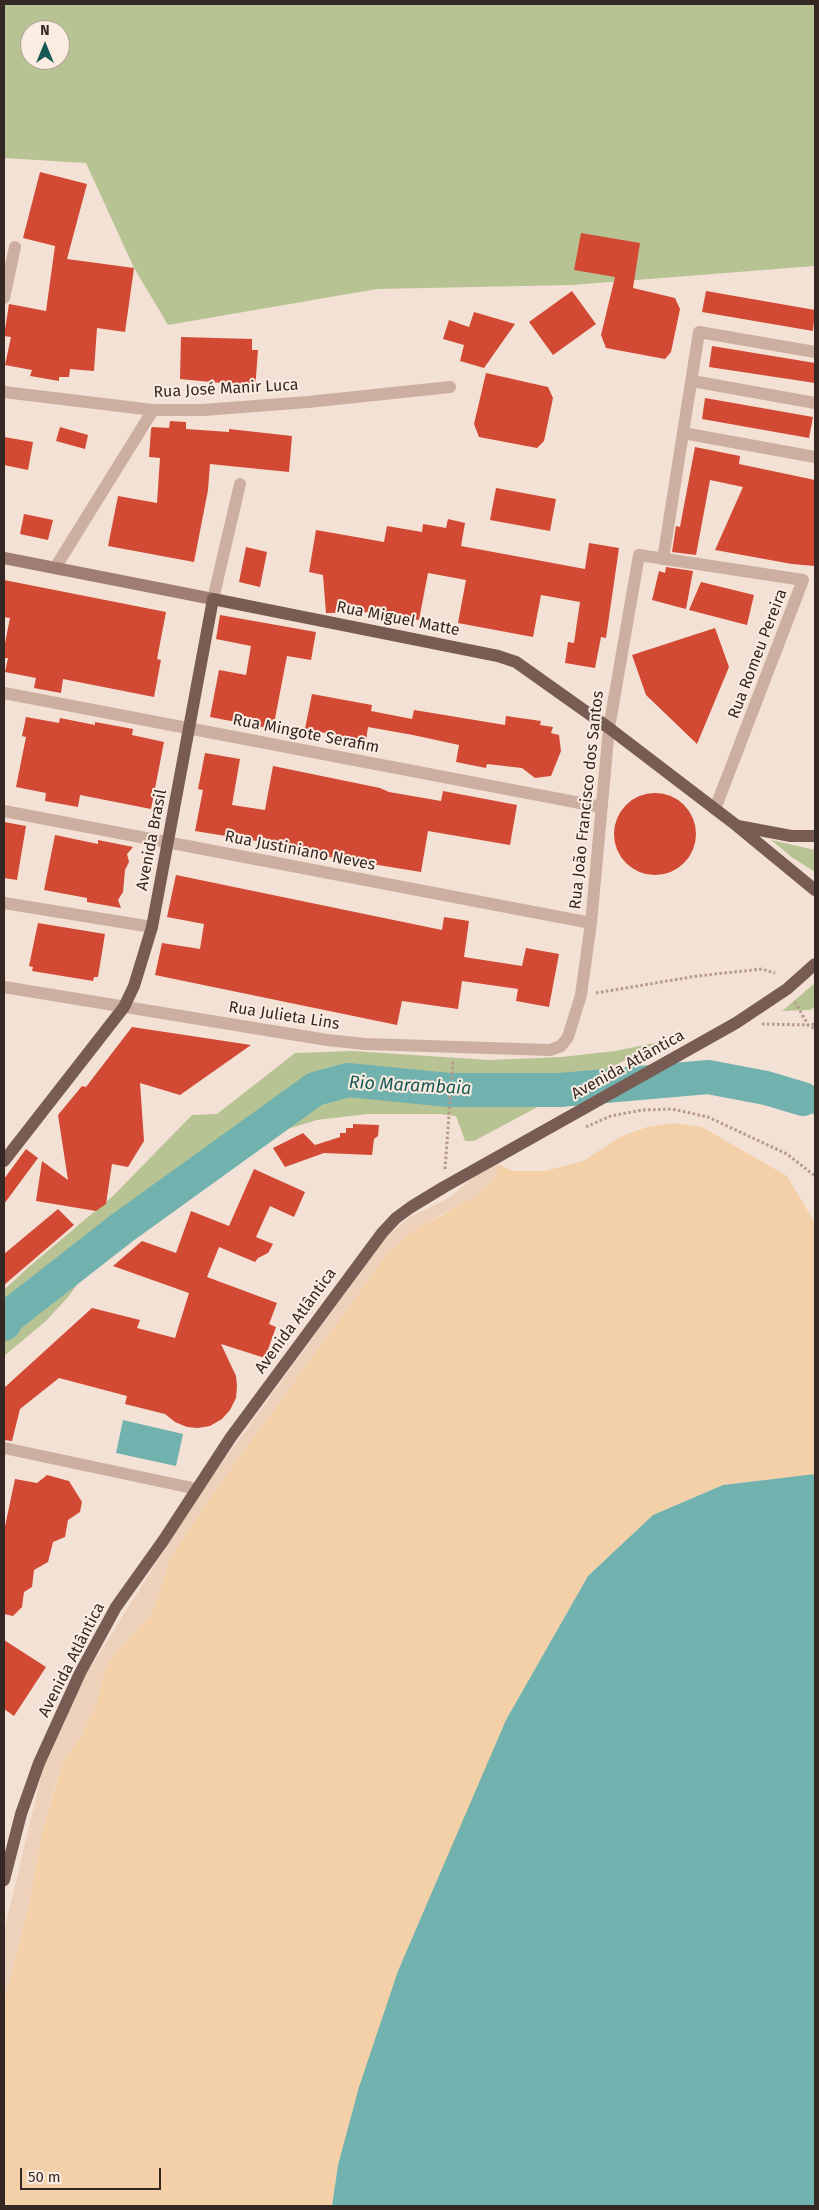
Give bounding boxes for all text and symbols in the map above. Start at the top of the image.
north arrow [20,20,70,70]
text: N [40,22,50,39]
street label: Rua José Manir Luca [153,376,299,402]
street label: Rua Romeu Pereira [724,586,792,722]
street label: Rua Miguel Matte [335,598,461,640]
street label: Rua João Francisco dos Santos [566,690,608,910]
street label: Rua Mingote Serafim [231,710,381,758]
street label: Avenida Brasil [133,788,171,892]
street label: Rua Justiniano Neves [223,827,377,875]
street label: Rua Julieta Lins [227,998,341,1034]
street label: Avenida Atlântica [568,1026,688,1104]
water label: Rio Marambaia [348,1072,472,1100]
street label: Avenida Atlântica [251,1264,341,1378]
street label: Avenida Atlântica [35,1599,109,1721]
scale bar [22,2158,164,2190]
text: 50 m [28,2168,61,2186]

